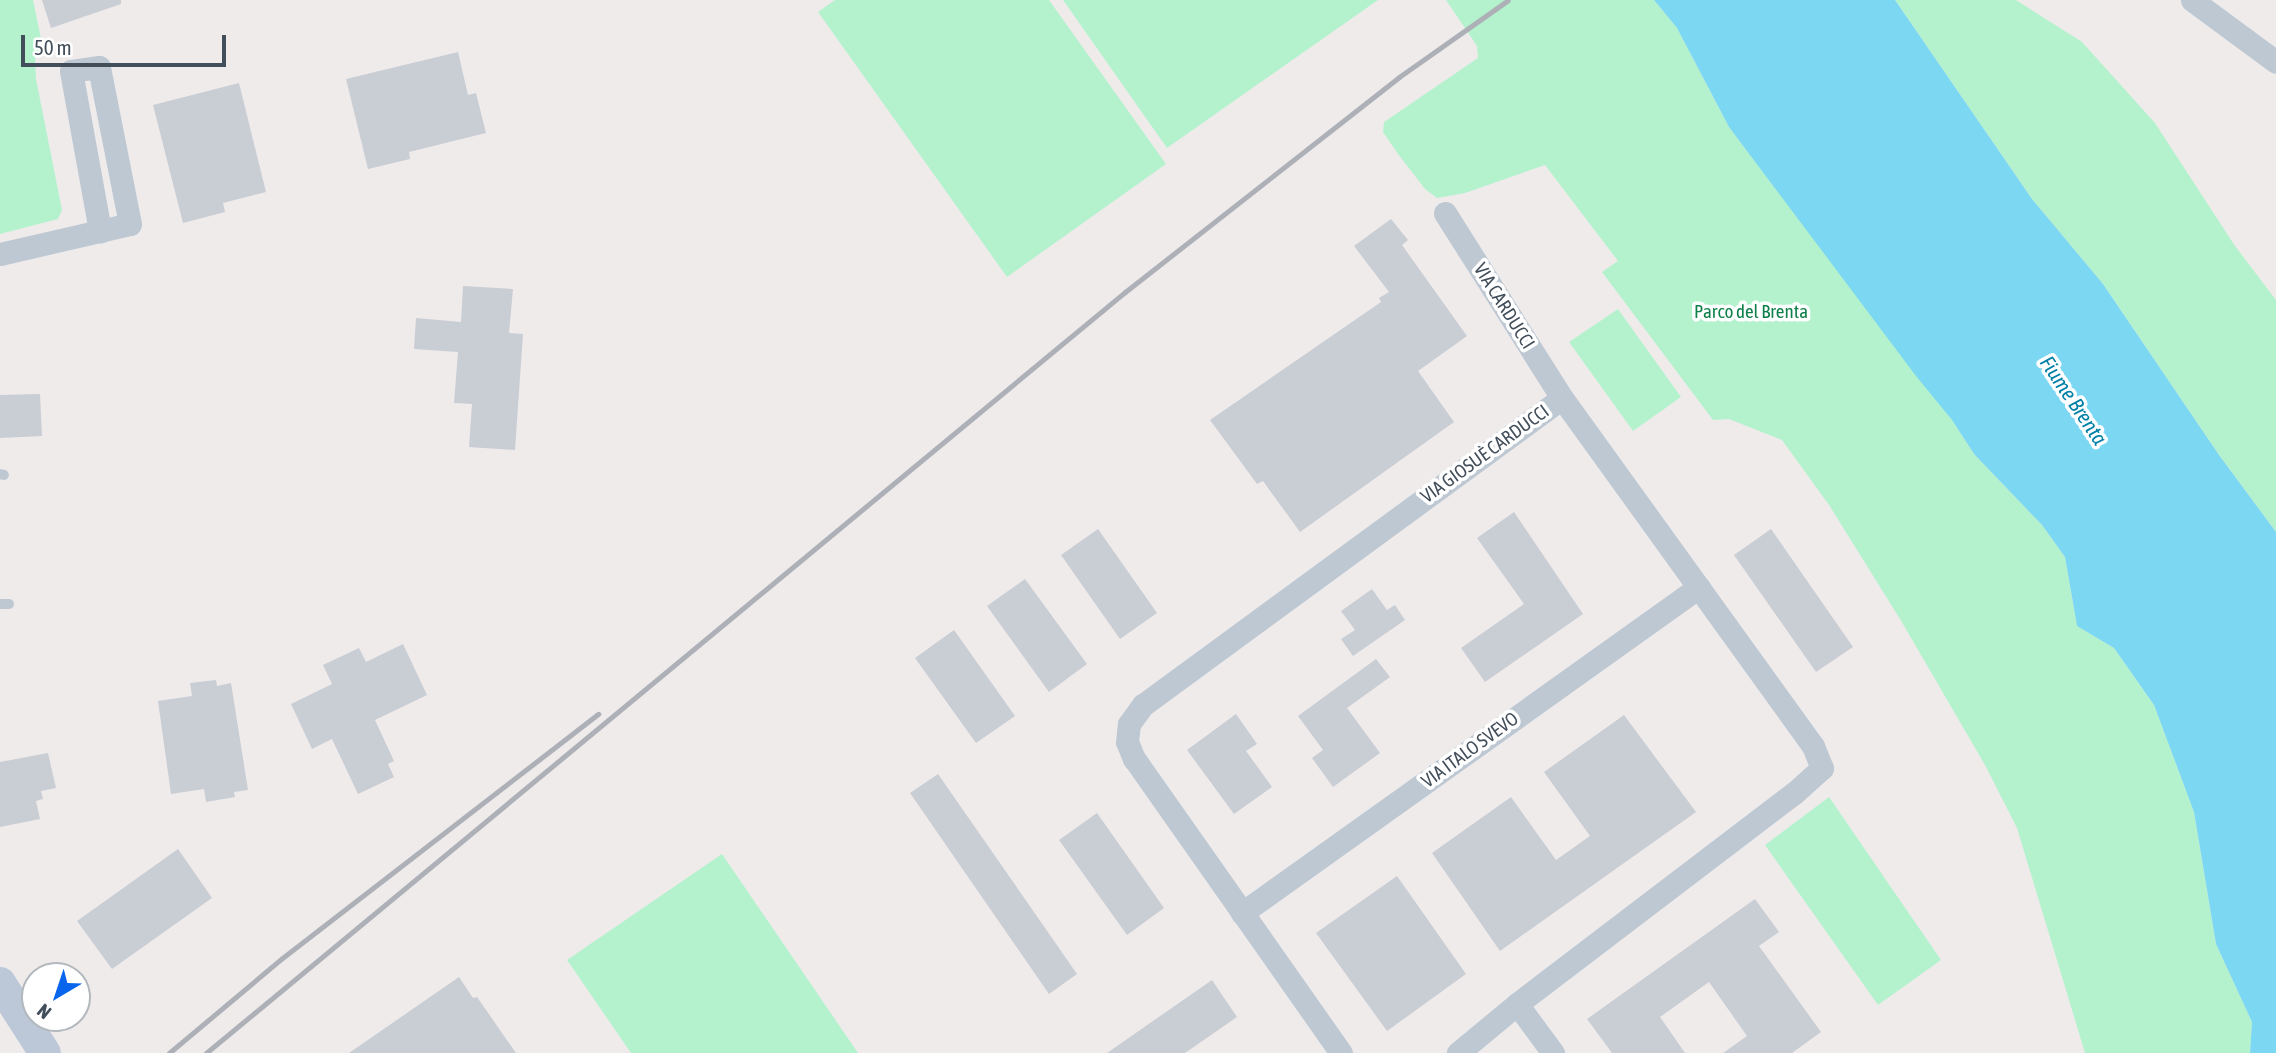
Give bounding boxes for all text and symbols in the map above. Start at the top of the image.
scale bar [24,21,229,65]
text: 50 m [34,35,72,59]
street label: VIA CARDUCCI [1469,259,1539,353]
park label: Parco del Brenta [1694,301,1808,323]
water label: Fiume Brenta [2035,351,2113,449]
street label: VIA GIOSUÈ CARDUCCI [1417,400,1553,508]
street label: VIA ITALO SVEVO [1417,707,1523,793]
north arrow [21,962,91,1032]
text: N [33,1000,55,1024]

